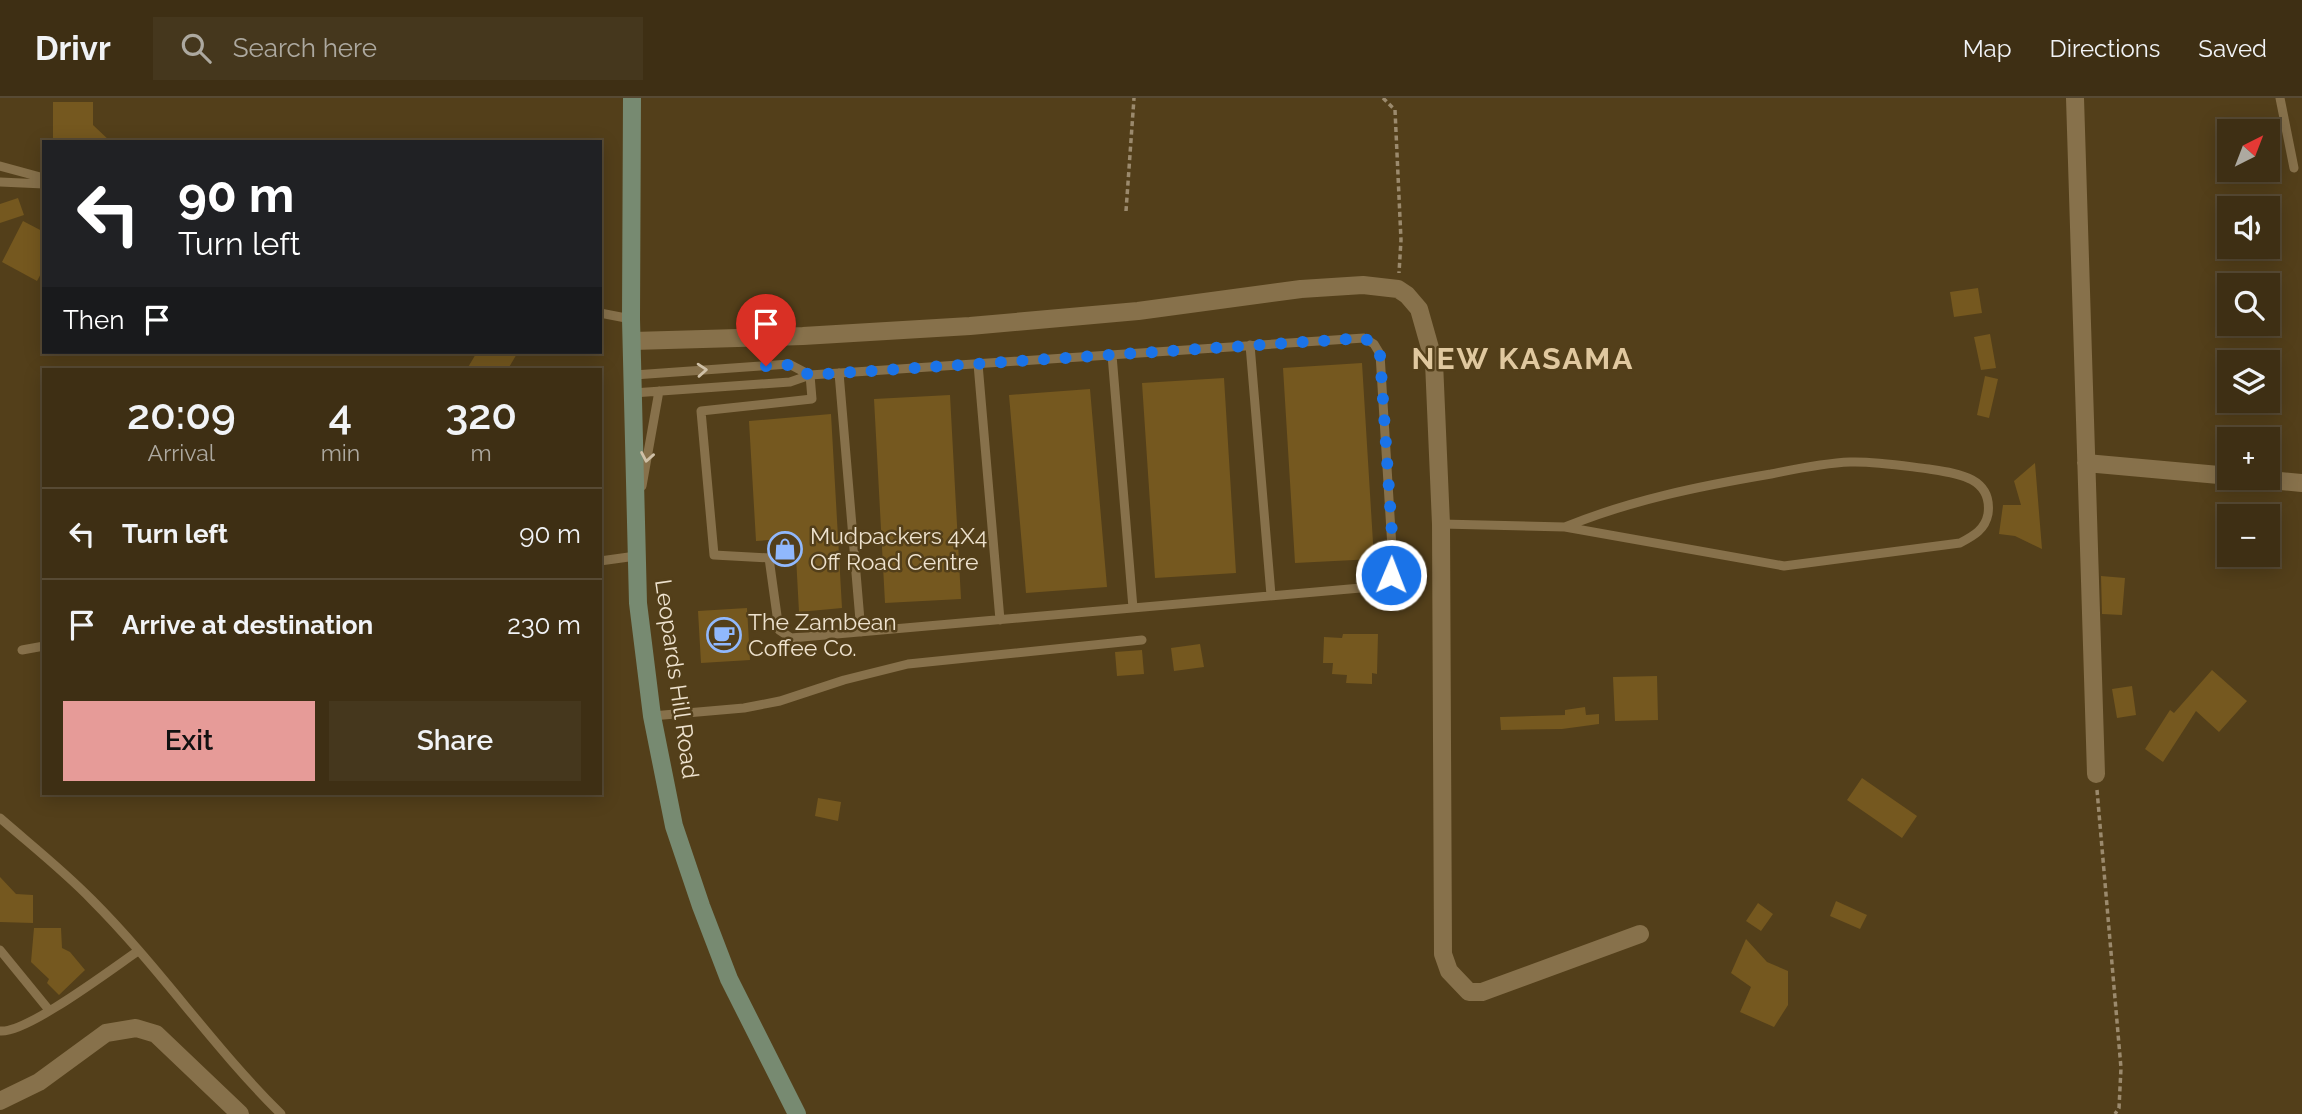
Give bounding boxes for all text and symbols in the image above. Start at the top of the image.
search box [153,17,643,80]
text: Drivr [35,29,111,68]
icon: search [177,29,215,67]
text: Search here [233,33,377,63]
text: Map [1963,34,2012,63]
text: Directions [2050,34,2160,63]
text: Saved [2198,34,2267,63]
north arrow [2217,119,2280,182]
map controls [2217,119,2280,567]
text: 90 m [178,166,294,223]
icon: left [63,168,154,259]
button: sound [2217,196,2280,259]
text: Turn left [178,225,300,262]
button: search [2217,273,2280,336]
pin [736,294,796,366]
icon: arrive [138,301,176,339]
text: Then [63,305,124,335]
icon: arrive [747,305,785,343]
district label: NEW KASAMA [1412,341,1634,376]
button: layers [2217,350,2280,413]
one-way arrow [696,363,707,378]
text: 20:09 [127,390,236,439]
text: 4 [329,390,352,439]
text: 320 [445,390,517,439]
button: + [2217,427,2280,490]
text: Arrival [148,439,215,466]
text: min [321,439,360,466]
text: m [471,439,492,466]
one-way arrow [640,451,655,462]
button: − [2217,504,2280,567]
icon: left [63,515,101,553]
text: Turn left [122,519,228,549]
text: 90 m [519,519,581,549]
place label: Mudpackers 4X4 Off Road Centre [810,522,987,575]
shop icon: Mudpackers 4X4 Off Road Centre [766,530,804,568]
position arrow [1354,538,1428,612]
street label: Leopards Hill Road [650,578,705,780]
icon: arrive [63,606,101,644]
place label: The Zambean Coffee Co. [748,608,897,661]
text: Arrive at destination [122,610,373,640]
text: 230 m [507,610,581,640]
cafe icon: The Zambean Coffee Co. [705,616,743,654]
button: Exit [63,701,315,781]
button: Share [329,701,581,781]

